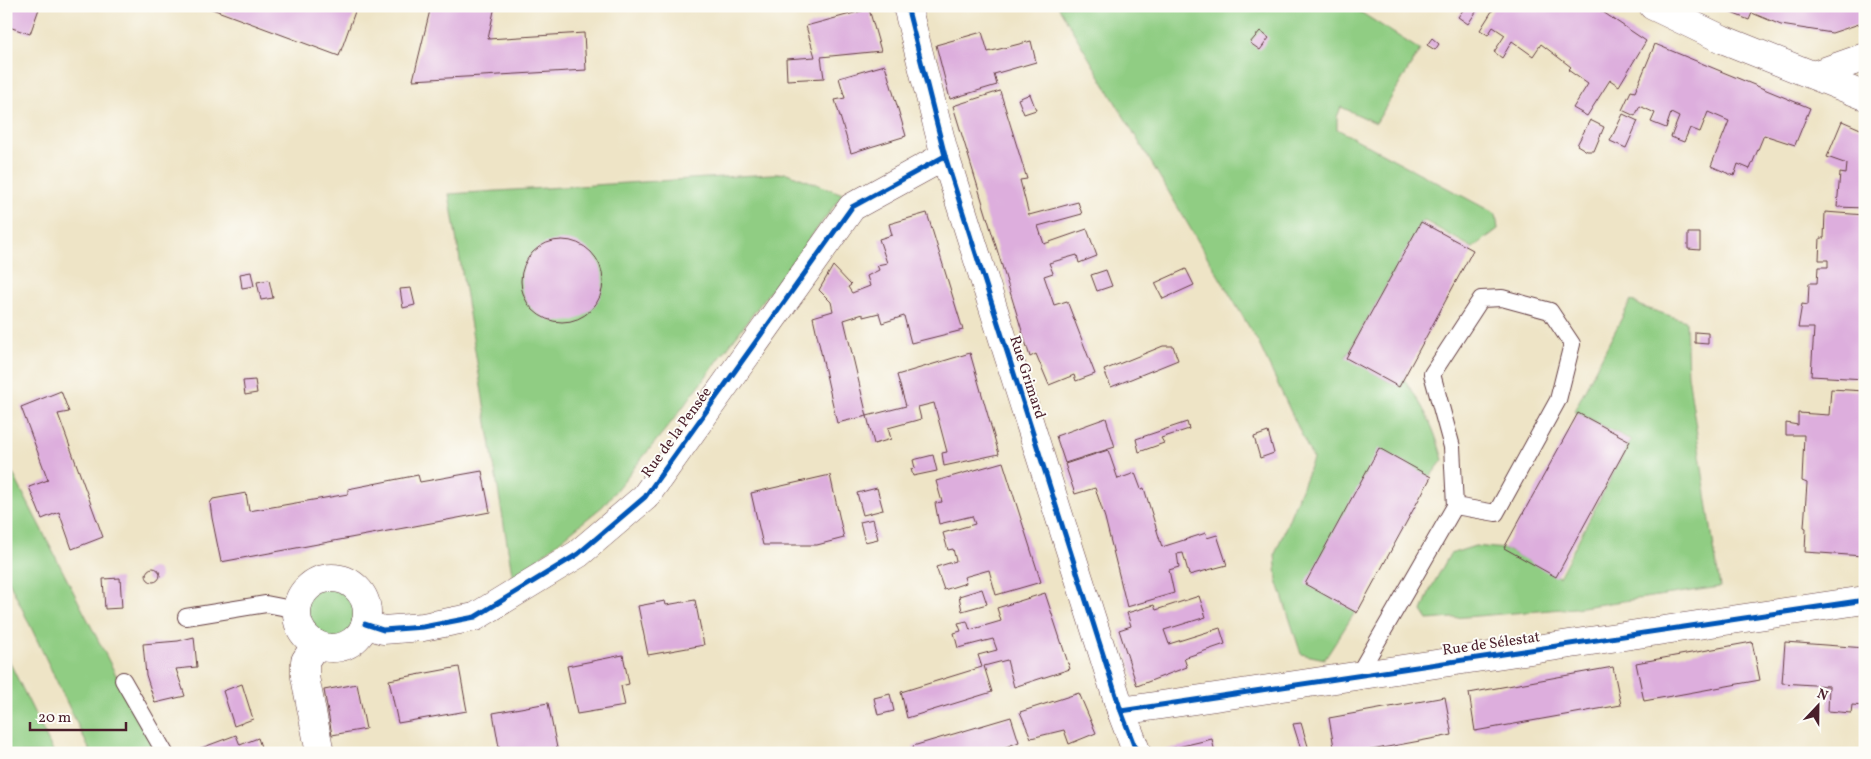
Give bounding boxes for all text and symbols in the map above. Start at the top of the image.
street label: Rue Grimard [1003,333,1050,422]
street label: Rue de la Pensée [637,383,717,483]
street label: Rue de Sélestat [1441,627,1541,662]
north arrow [1794,682,1844,732]
text: N [1814,685,1831,706]
scale bar [30,699,126,731]
text: 20 m [38,708,71,729]

